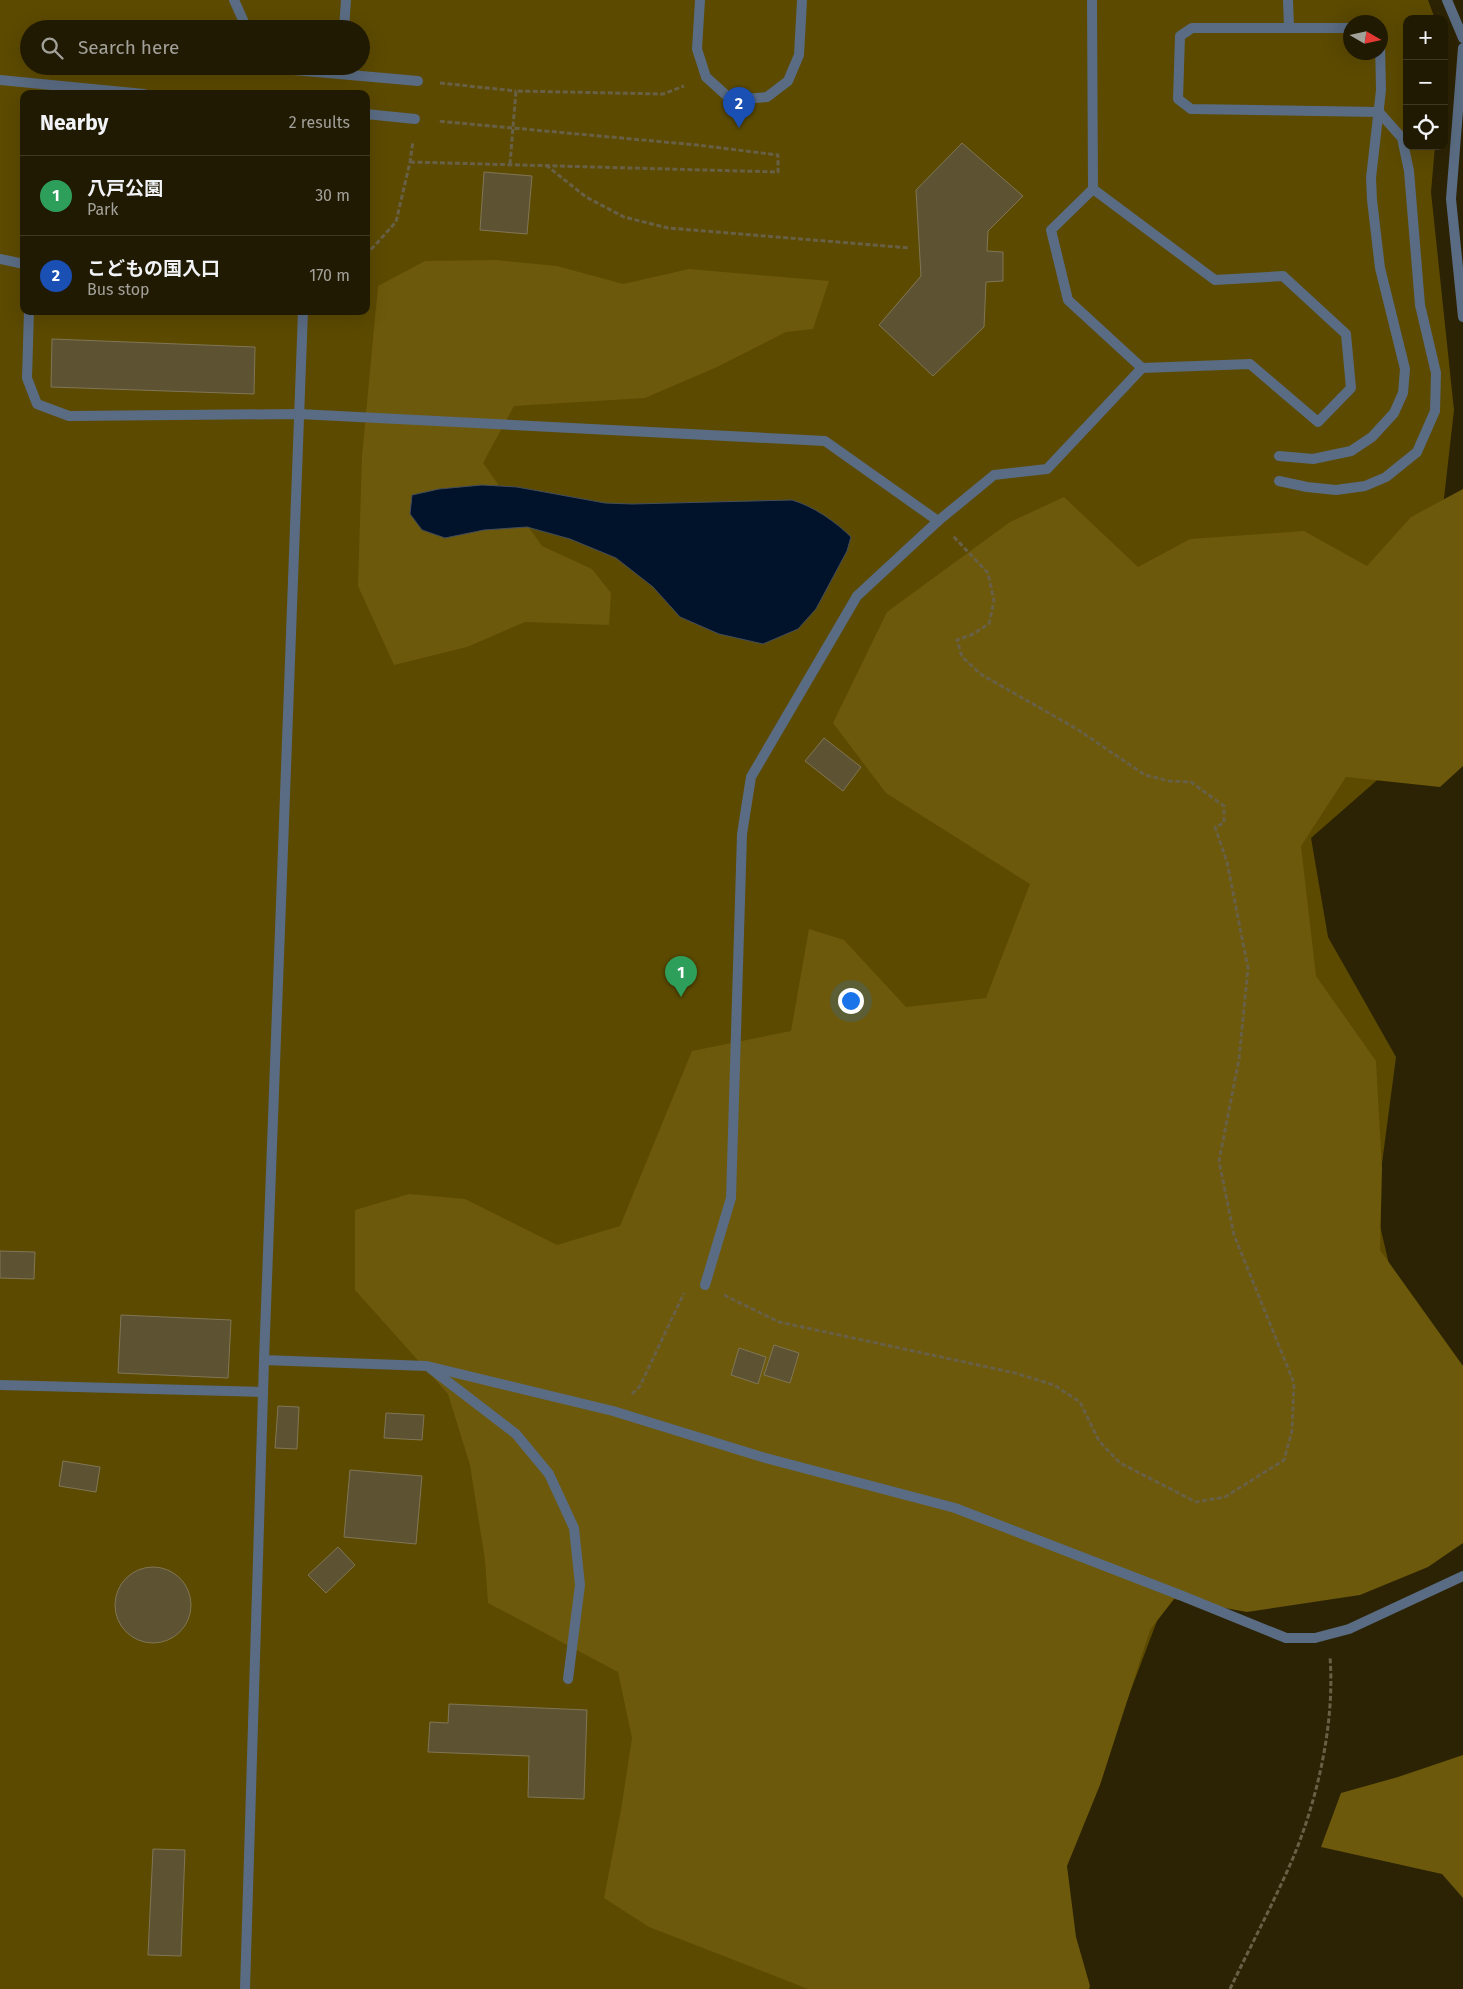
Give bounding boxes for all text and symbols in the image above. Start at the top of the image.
north arrow [1343,15,1388,60]
map controls [1403,15,1448,150]
button: + [1403,15,1448,60]
search box [20,20,370,75]
icon: search [38,34,66,62]
text: Search here [78,36,179,59]
button: − [1403,60,1448,105]
pin: 2 [723,87,755,128]
button: locate [1403,105,1448,150]
text: Nearby [40,110,108,136]
text: 2 results [289,113,350,132]
text: 八戸公園 [87,177,163,200]
text: 1 [52,186,60,205]
text: 30 m [315,186,350,205]
text: Park [87,200,119,219]
text: こどもの国入口 [87,257,220,280]
text: 2 [52,266,60,285]
text: 170 m [309,266,350,285]
text: Bus stop [87,280,150,299]
pin: 1 [665,956,697,997]
your location [838,988,864,1014]

